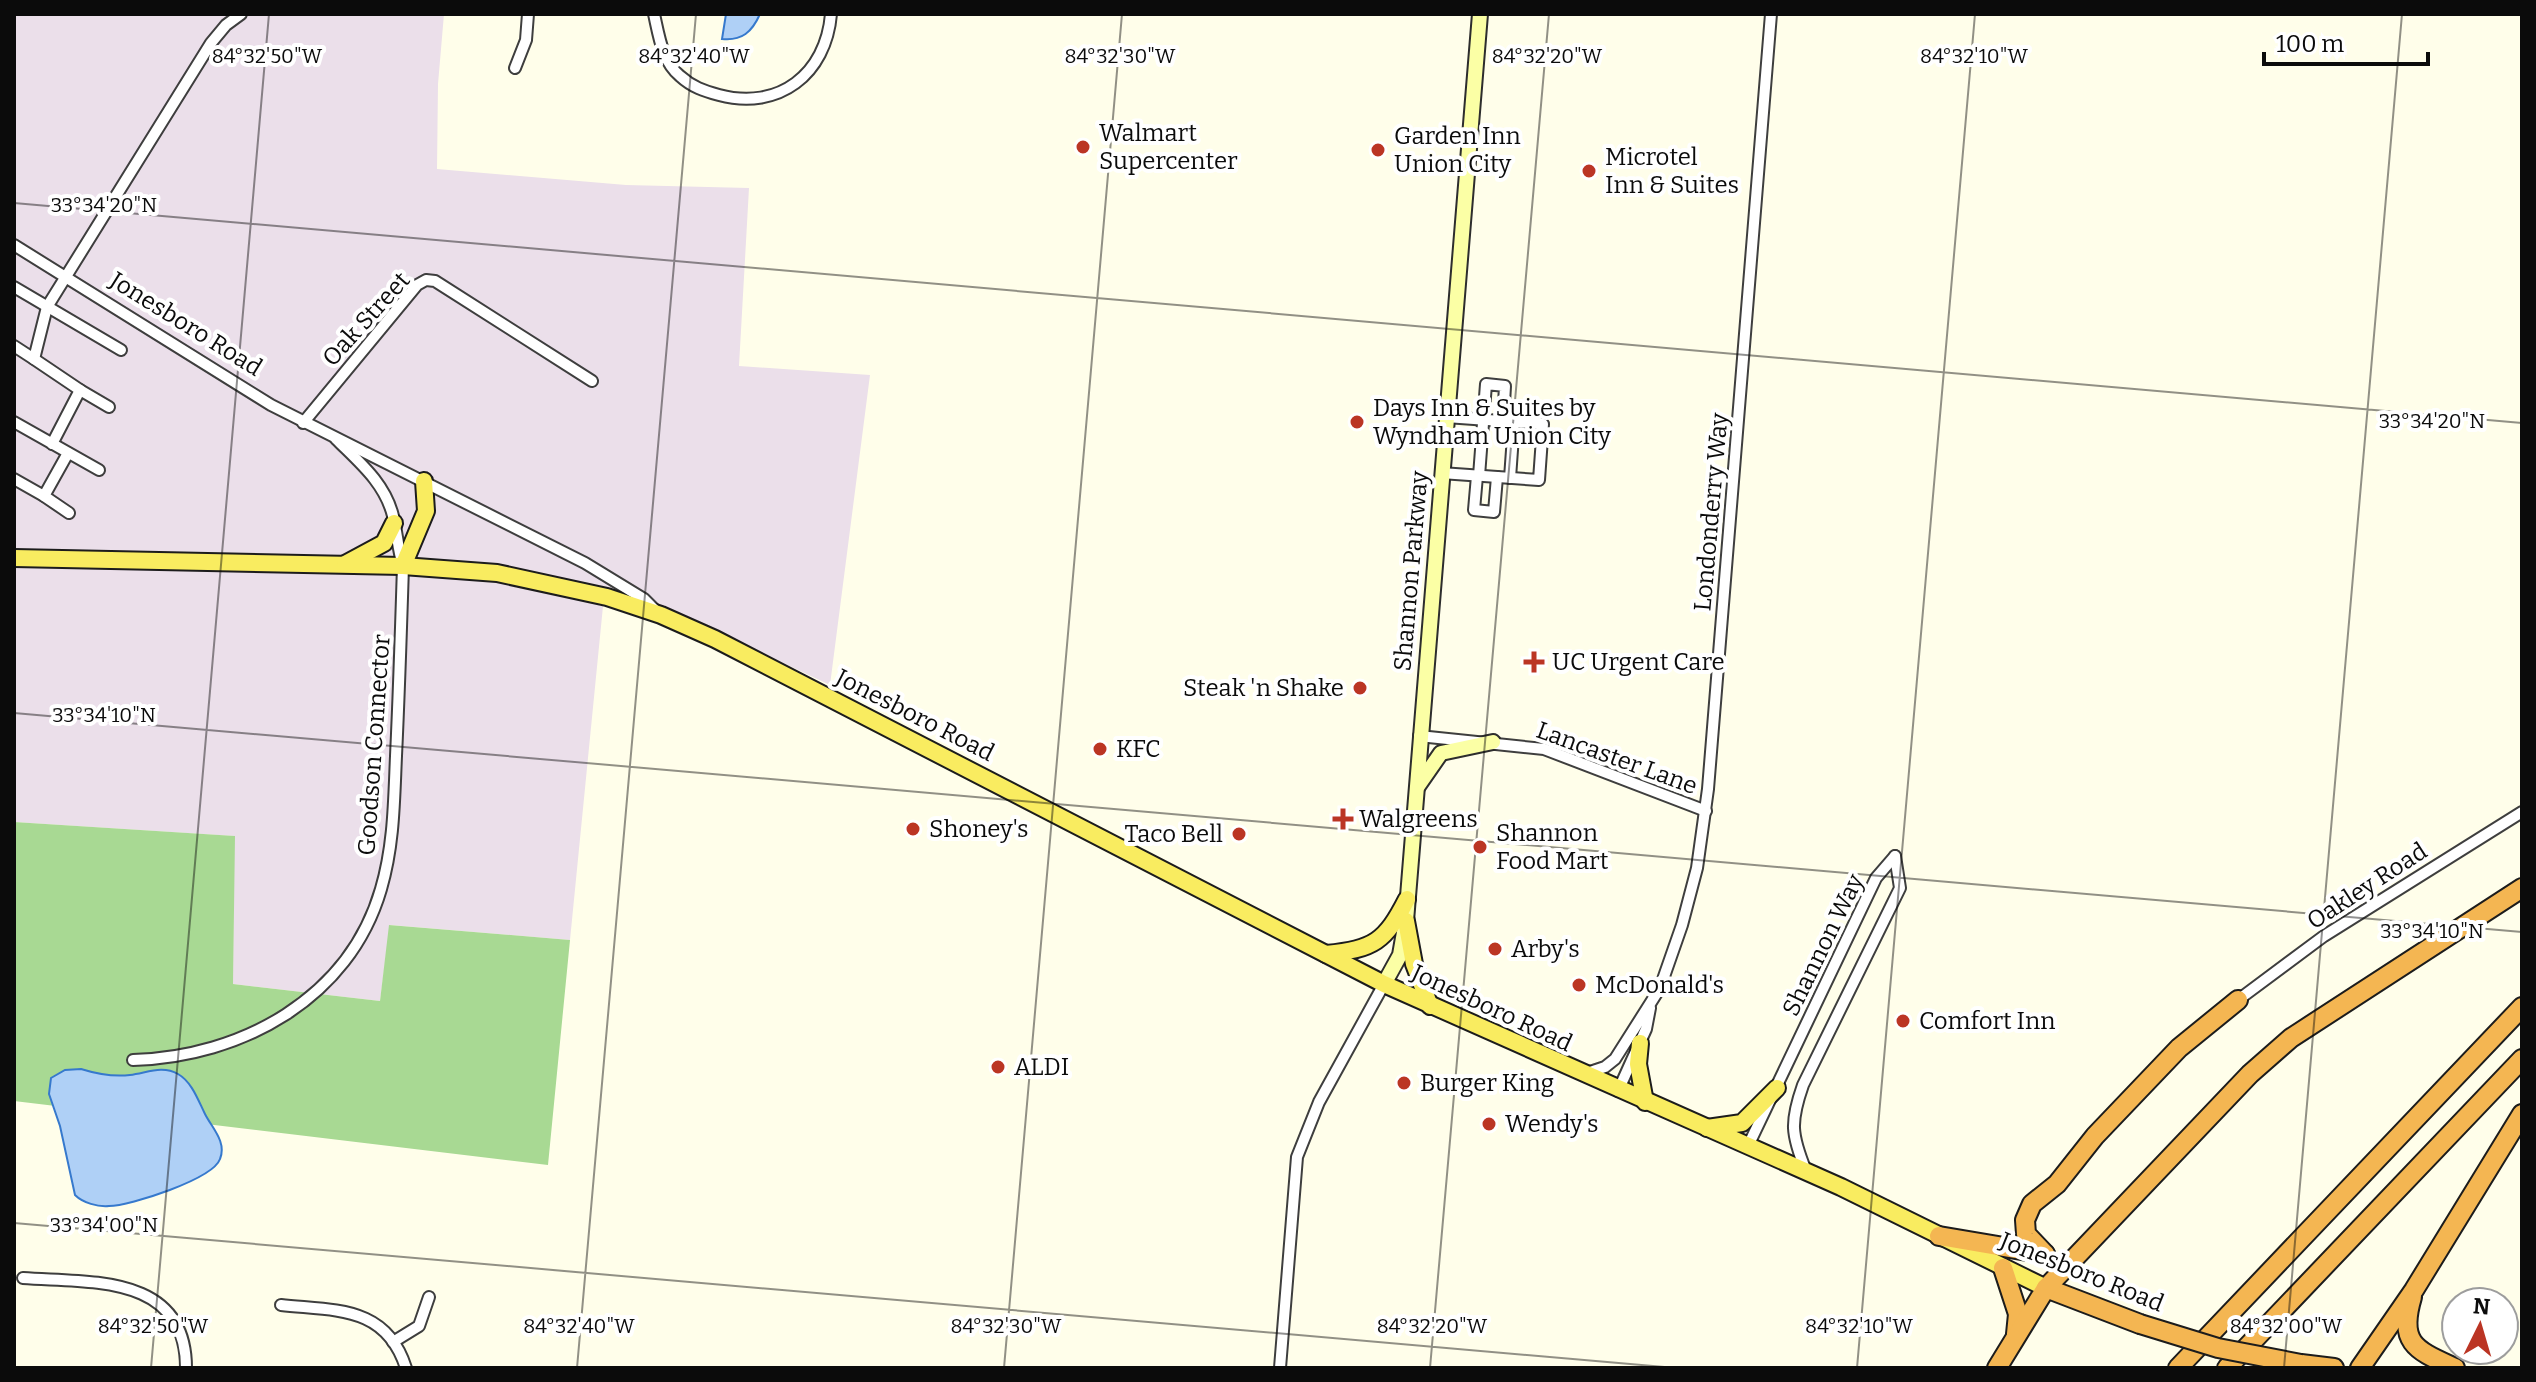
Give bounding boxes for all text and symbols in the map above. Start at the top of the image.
scale bar [2264,16,2428,66]
text: 100 m [2276,30,2344,58]
text: 84°32'50"W [212,44,323,68]
text: 84°32'40"W [638,44,750,68]
text: 84°32'30"W [1064,44,1176,68]
text: 84°32'20"W [1492,44,1603,68]
text: 84°32'10"W [1920,44,2028,68]
place label: Walmart Supercenter [1099,119,1238,175]
place label: Garden Inn Union City [1394,122,1521,178]
marker: Walmart Supercenter [1074,138,1092,156]
marker: Garden Inn Union City [1369,141,1387,159]
place label: Microtel Inn & Suites [1605,143,1739,199]
marker: Microtel Inn & Suites [1580,162,1598,180]
text: 33°34'20"N [51,193,157,217]
street label: Jonesboro Road [104,265,267,382]
street label: Oak Street [317,266,416,372]
place label: Days Inn & Suites by Wyndham Union City [1373,394,1611,450]
text: 33°34'20"N [2379,409,2485,433]
street label: Londonderry Way [1688,411,1734,612]
marker: Days Inn & Suites by Wyndham Union City [1348,413,1366,431]
street label: Shannon Parkway [1388,469,1434,672]
street label: Goodson Connector [352,633,396,857]
place label: UC Urgent Care [1552,648,1725,676]
marker: UC Urgent Care [1523,651,1545,673]
street label: Jonesboro Road [830,663,999,767]
place label: Steak 'n Shake [1183,674,1344,702]
marker: Steak 'n Shake [1351,679,1369,697]
text: 33°34'10"N [52,703,156,727]
street label: Lancaster Lane [1533,716,1701,800]
place label: KFC [1116,735,1161,763]
marker: KFC [1091,740,1109,758]
place label: Walgreens [1359,805,1478,833]
marker: Walgreens [1334,810,1352,828]
place label: Shoney's [929,815,1028,843]
place label: Shannon Food Mart [1496,819,1609,875]
marker: Shoney's [904,820,922,838]
place label: Taco Bell [1125,820,1223,848]
marker: Taco Bell [1230,825,1248,843]
street label: Oakley Road [2302,837,2432,935]
marker: Shannon Food Mart [1471,838,1489,856]
street label: Shannon Way [1777,869,1870,1020]
text: 33°34'10"N [2380,919,2484,943]
place label: Arby's [1511,935,1580,963]
marker: Arby's [1486,940,1504,958]
street label: Jonesboro Road [1406,958,1577,1057]
place label: McDonald's [1595,971,1724,999]
marker: McDonald's [1570,976,1588,994]
place label: Comfort Inn [1919,1007,2055,1035]
marker: Comfort Inn [1894,1012,1912,1030]
place label: ALDI [1014,1053,1069,1081]
marker: ALDI [989,1058,1007,1076]
place label: Burger King [1420,1069,1554,1097]
marker: Burger King [1395,1074,1413,1092]
place label: Wendy's [1505,1110,1599,1138]
marker: Wendy's [1480,1115,1498,1133]
text: 33°34'00"N [50,1213,158,1237]
street label: Jonesboro Road [1995,1226,2168,1318]
north arrow [2440,1286,2520,1366]
text: N [2472,1292,2491,1321]
text: 84°32'50"W [98,1314,209,1338]
text: 84°32'40"W [523,1314,635,1338]
text: 84°32'30"W [950,1314,1062,1338]
text: 84°32'20"W [1377,1314,1488,1338]
text: 84°32'10"W [1805,1314,1913,1338]
text: 84°32'00"W [2230,1314,2343,1338]

